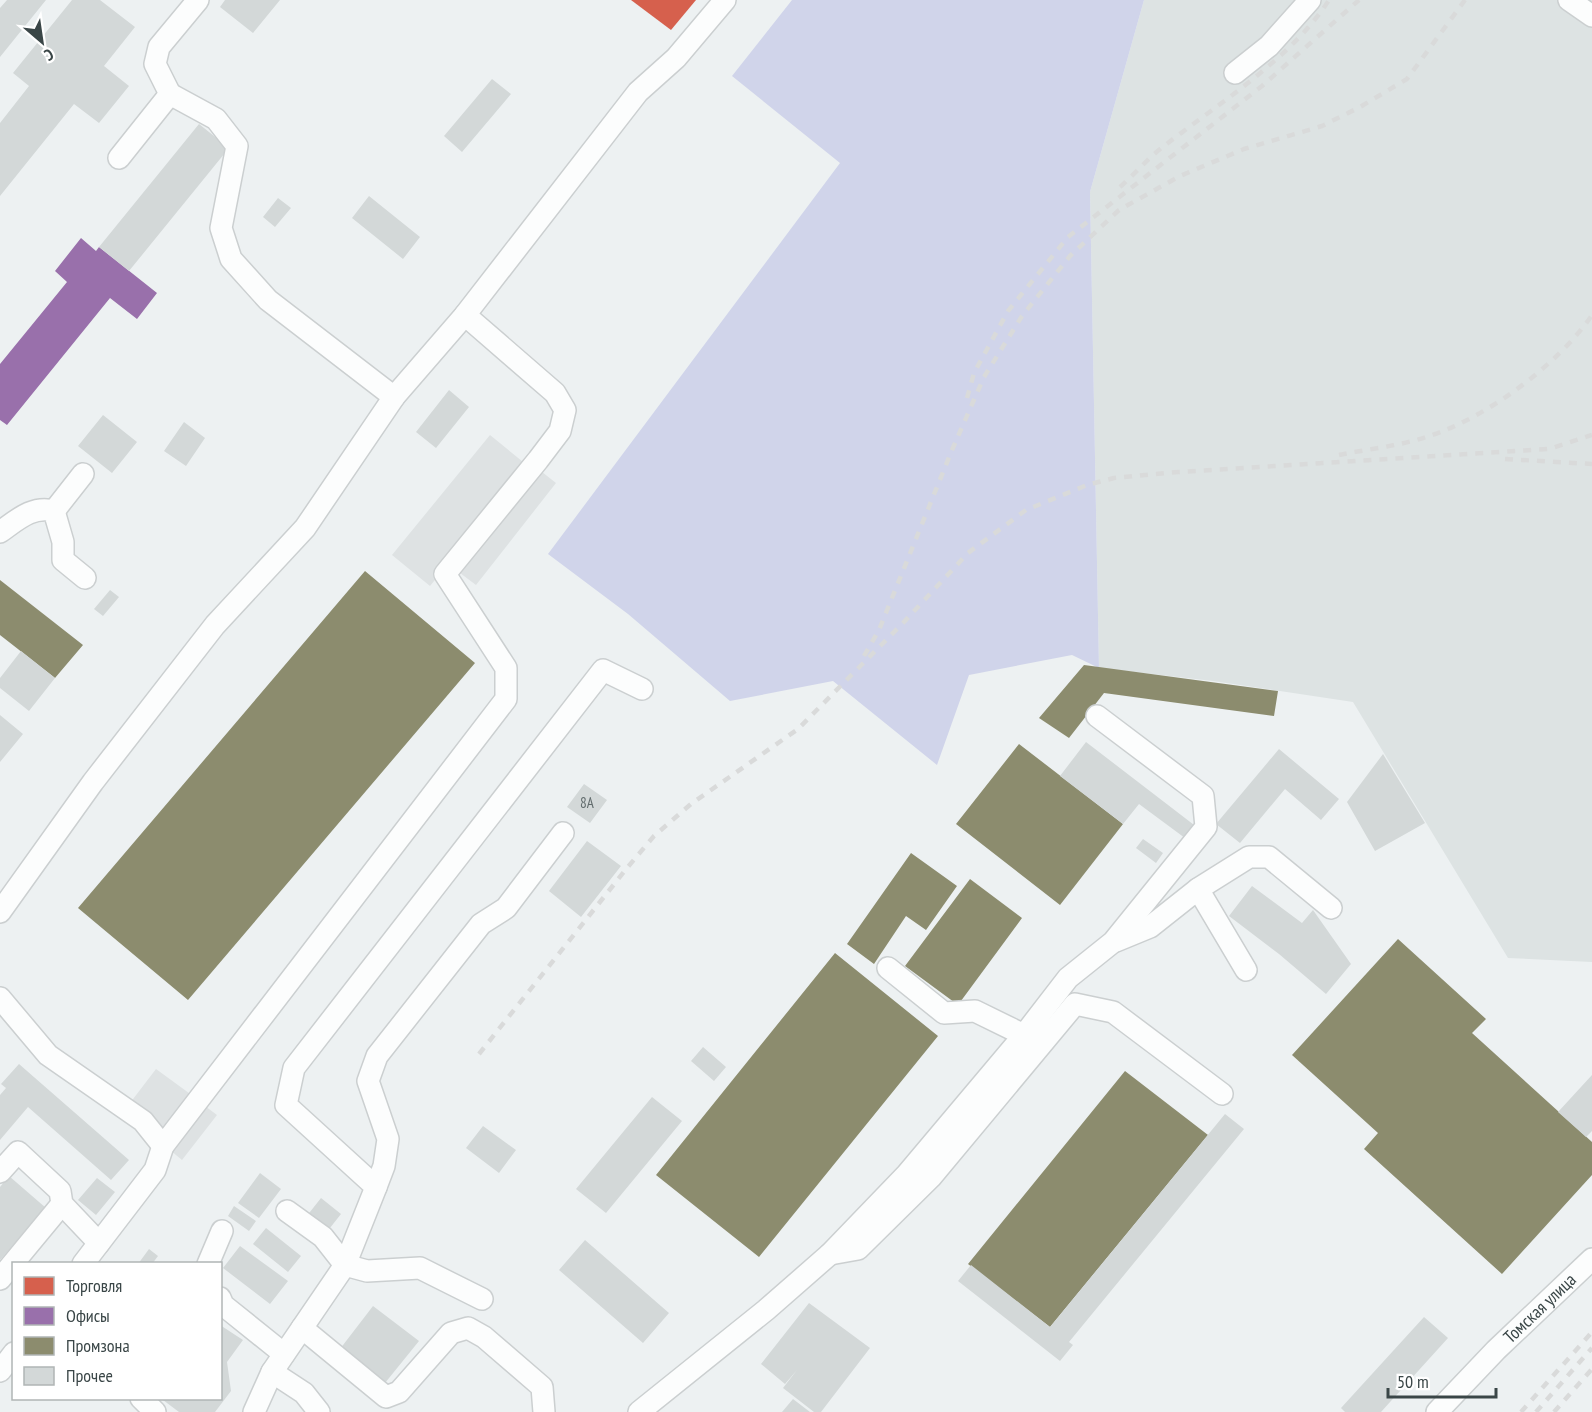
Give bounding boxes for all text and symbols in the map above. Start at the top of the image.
north arrow [12,12,72,72]
text: С [41,45,57,66]
house number: 8А [580,793,595,812]
legend [12,1262,222,1400]
street label: Томская улица [1498,1268,1581,1348]
text: Торговля [66,1274,122,1297]
text: Офисы [66,1304,110,1327]
text: Промзона [66,1334,130,1357]
scale bar [1388,1361,1496,1399]
text: Прочее [66,1364,113,1387]
text: 50 m [1397,1370,1429,1393]

